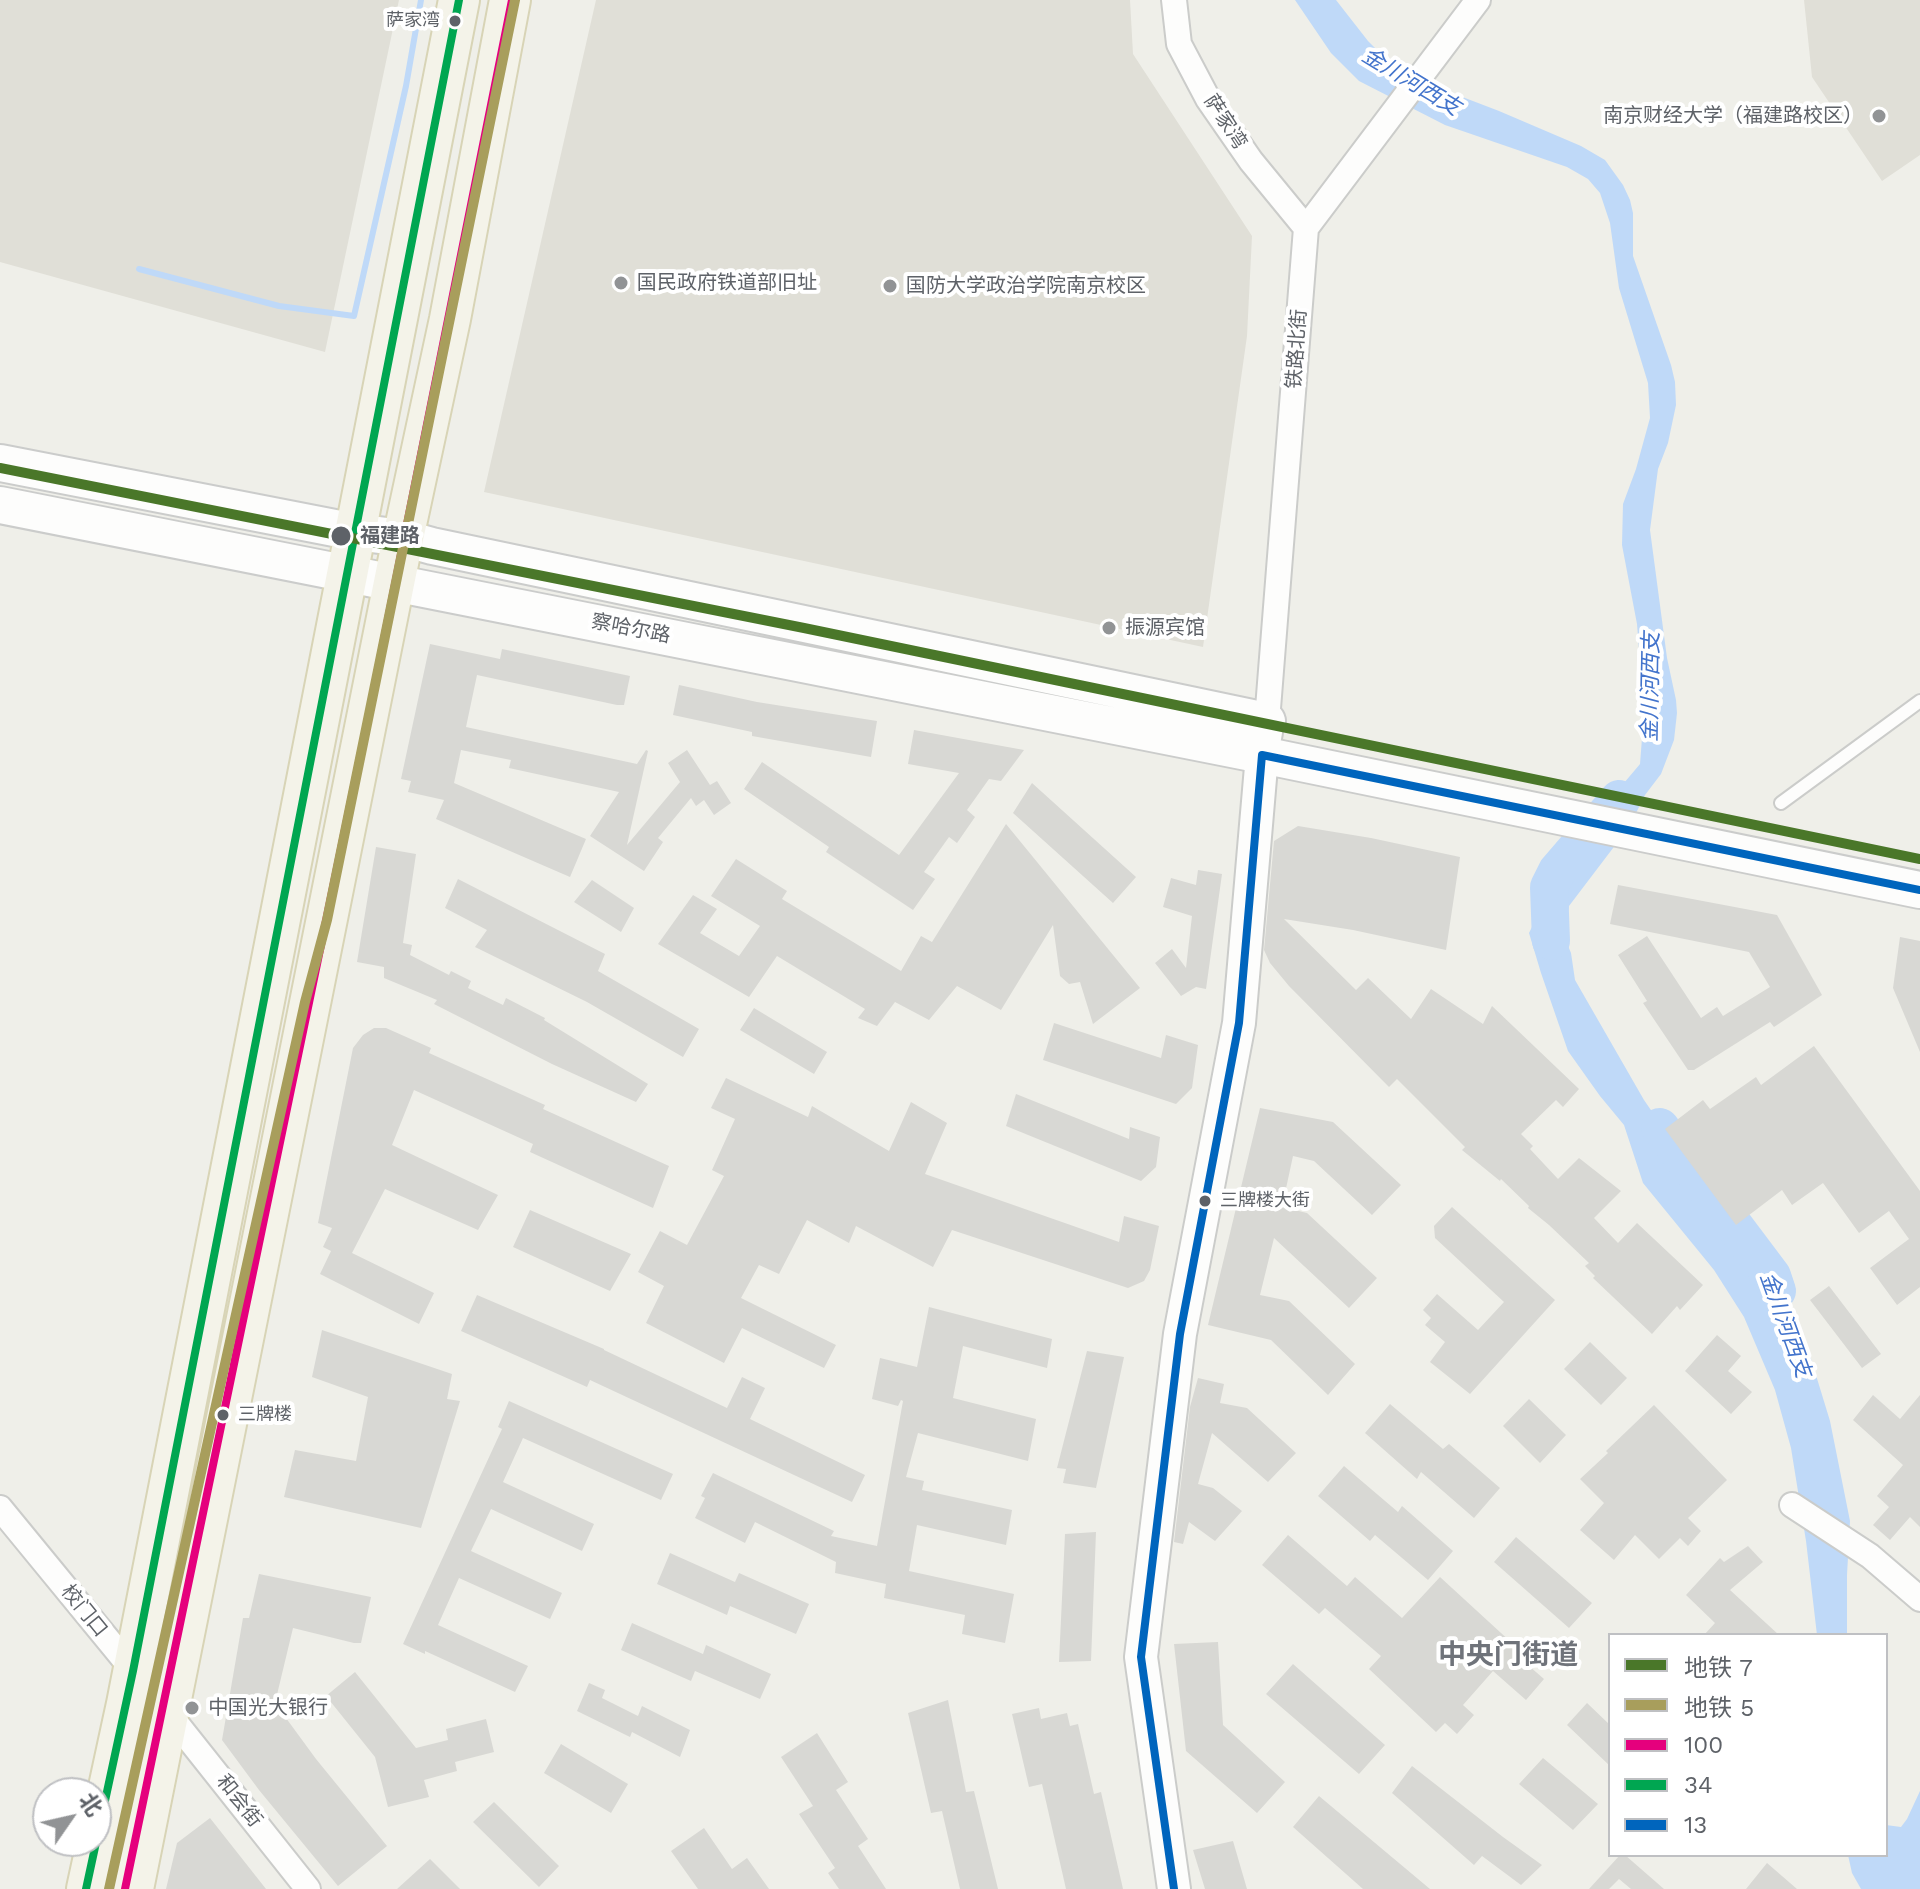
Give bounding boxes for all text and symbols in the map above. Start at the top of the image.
place label: 萨家湾 [386,10,440,32]
marker: 萨家湾 [447,13,463,29]
water label: 金川河西支 [1357,42,1465,122]
street label: 萨家湾 [1199,90,1251,154]
place label: 南京财经大学（福建路校区） [1603,104,1863,128]
marker: 南京财经大学（福建路校区） [1870,107,1888,125]
place label: 国民政府铁道部旧址 [637,271,817,295]
marker: 国民政府铁道部旧址 [612,274,630,292]
place label: 国防大学政治学院南京校区 [906,274,1146,298]
marker: 国防大学政治学院南京校区 [881,277,899,295]
street label: 铁路北街 [1282,308,1312,390]
marker: 福建路 [329,524,353,548]
place label: 福建路 [360,524,420,548]
street label: 察哈尔路 [589,610,673,648]
place label: 振源宾馆 [1125,616,1205,640]
marker: 振源宾馆 [1100,619,1118,637]
water label: 金川河西支 [1637,632,1665,742]
place label: 三牌楼大街 [1220,1190,1310,1212]
marker: 三牌楼大街 [1197,1193,1213,1209]
water label: 金川河西支 [1754,1269,1816,1381]
place label: 三牌楼 [238,1404,292,1426]
marker: 三牌楼 [215,1407,231,1423]
street label: 校门口 [56,1580,112,1642]
legend [1608,1633,1888,1857]
district label: 中央门街道 [1438,1639,1578,1673]
text: 地铁 7 [1684,1654,1753,1682]
text: 地铁 5 [1684,1694,1754,1722]
place label: 中国光大银行 [208,1696,328,1720]
marker: 中国光大银行 [183,1699,201,1717]
text: 100 [1684,1731,1723,1759]
street label: 和会街 [211,1770,267,1832]
text: 34 [1684,1771,1713,1799]
north arrow [32,1777,112,1857]
text: 北 [74,1788,107,1821]
text: 13 [1684,1811,1707,1839]

